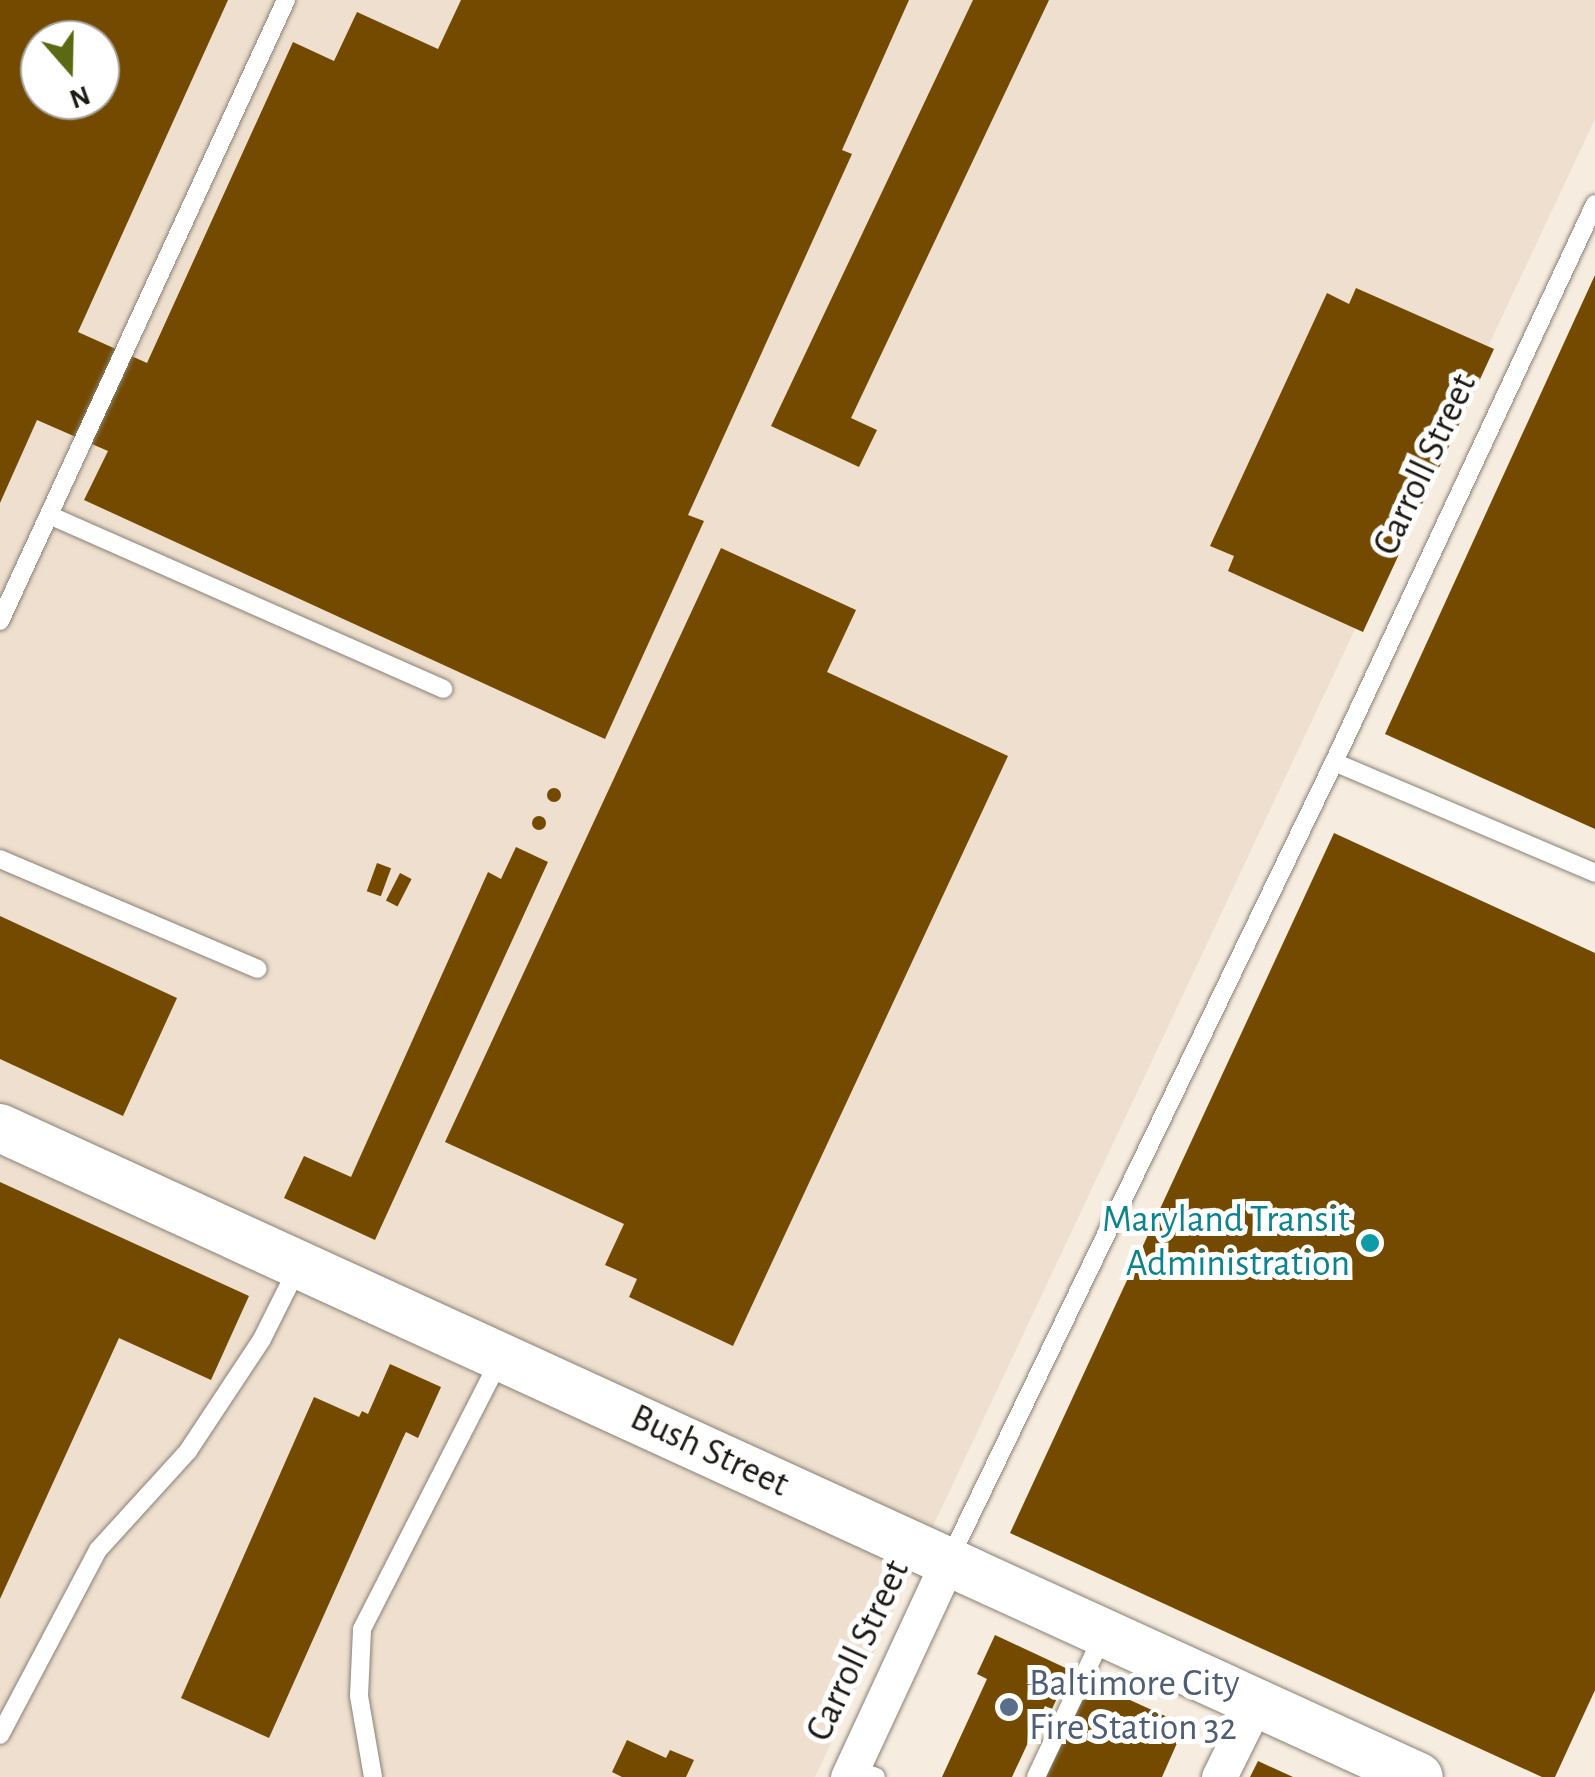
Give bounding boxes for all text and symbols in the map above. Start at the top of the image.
north arrow [20,20,120,120]
text: N [66,80,94,113]
street label: Carroll Street [1364,367,1488,563]
place label: Maryland Transit Administration [1102,1198,1350,1288]
marker: Maryland Transit Administration [1359,1232,1381,1254]
street label: Bush Street [623,1396,795,1508]
street label: Carroll Street [797,1553,921,1749]
place label: Baltimore City Fire Station 32 [1029,1662,1240,1752]
marker: Baltimore City Fire Station 32 [998,1696,1020,1718]

